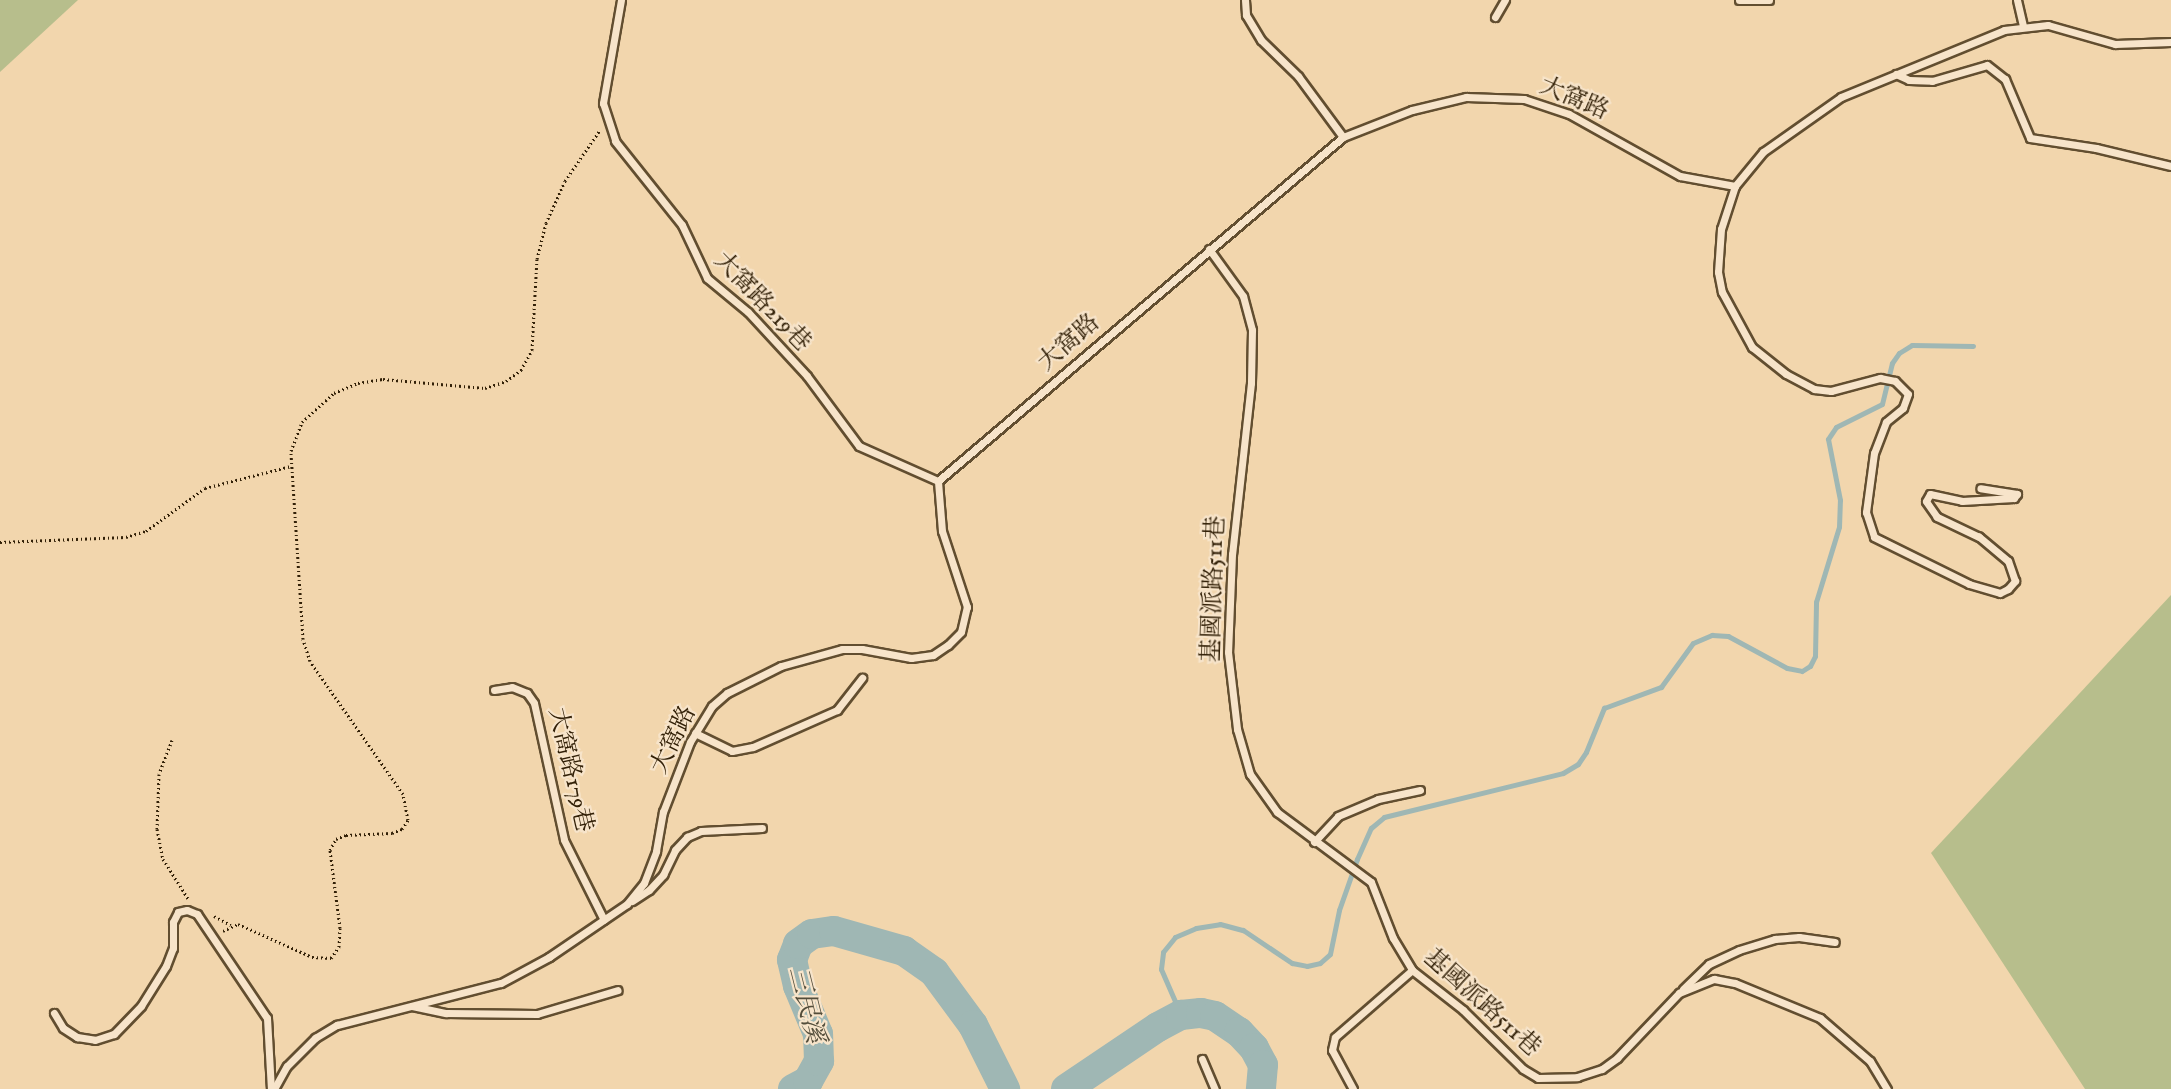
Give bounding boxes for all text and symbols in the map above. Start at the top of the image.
street label: 大窩路 [1535,72,1613,126]
street label: 大窩路219巷 [708,246,816,358]
street label: 大窩路 [1032,309,1106,377]
street label: 基國派路511巷 [1197,515,1231,663]
street label: 大窩路 [645,701,703,779]
street label: 大窩路179巷 [542,705,598,835]
street label: 基國派路511巷 [1418,943,1546,1063]
water label: 三民溪 [781,963,831,1047]

